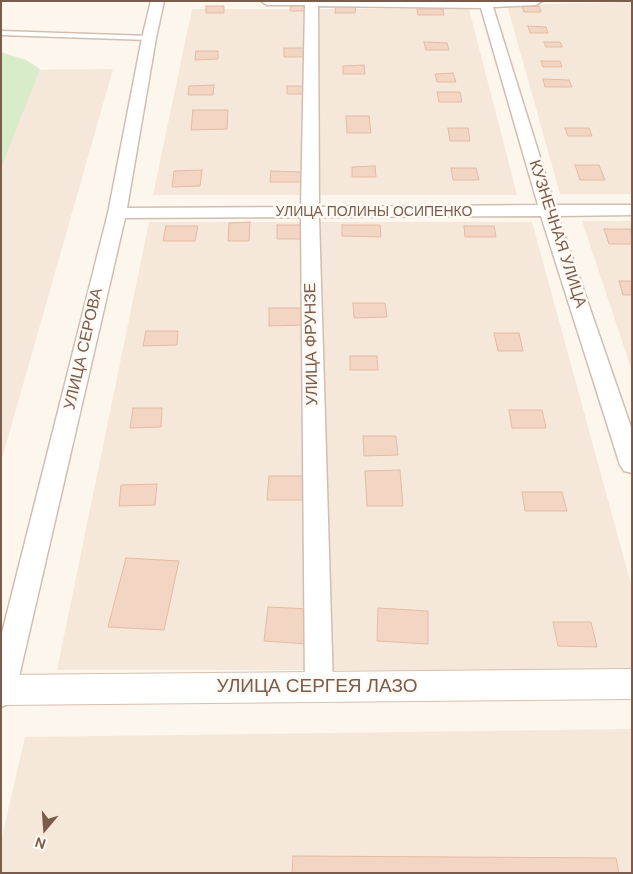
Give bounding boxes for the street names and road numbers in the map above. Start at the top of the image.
street label: КУЗНЕЧНАЯ УЛИЦА [524,158,590,310]
street label: УЛИЦА ПОЛИНЫ ОСИПЕНКО [276,204,472,220]
street label: УЛИЦА ФРУНЗЕ [301,282,323,406]
street label: УЛИЦА СЕРОВА [61,286,107,412]
street label: УЛИЦА СЕРГЕЯ ЛАЗО [216,676,418,698]

